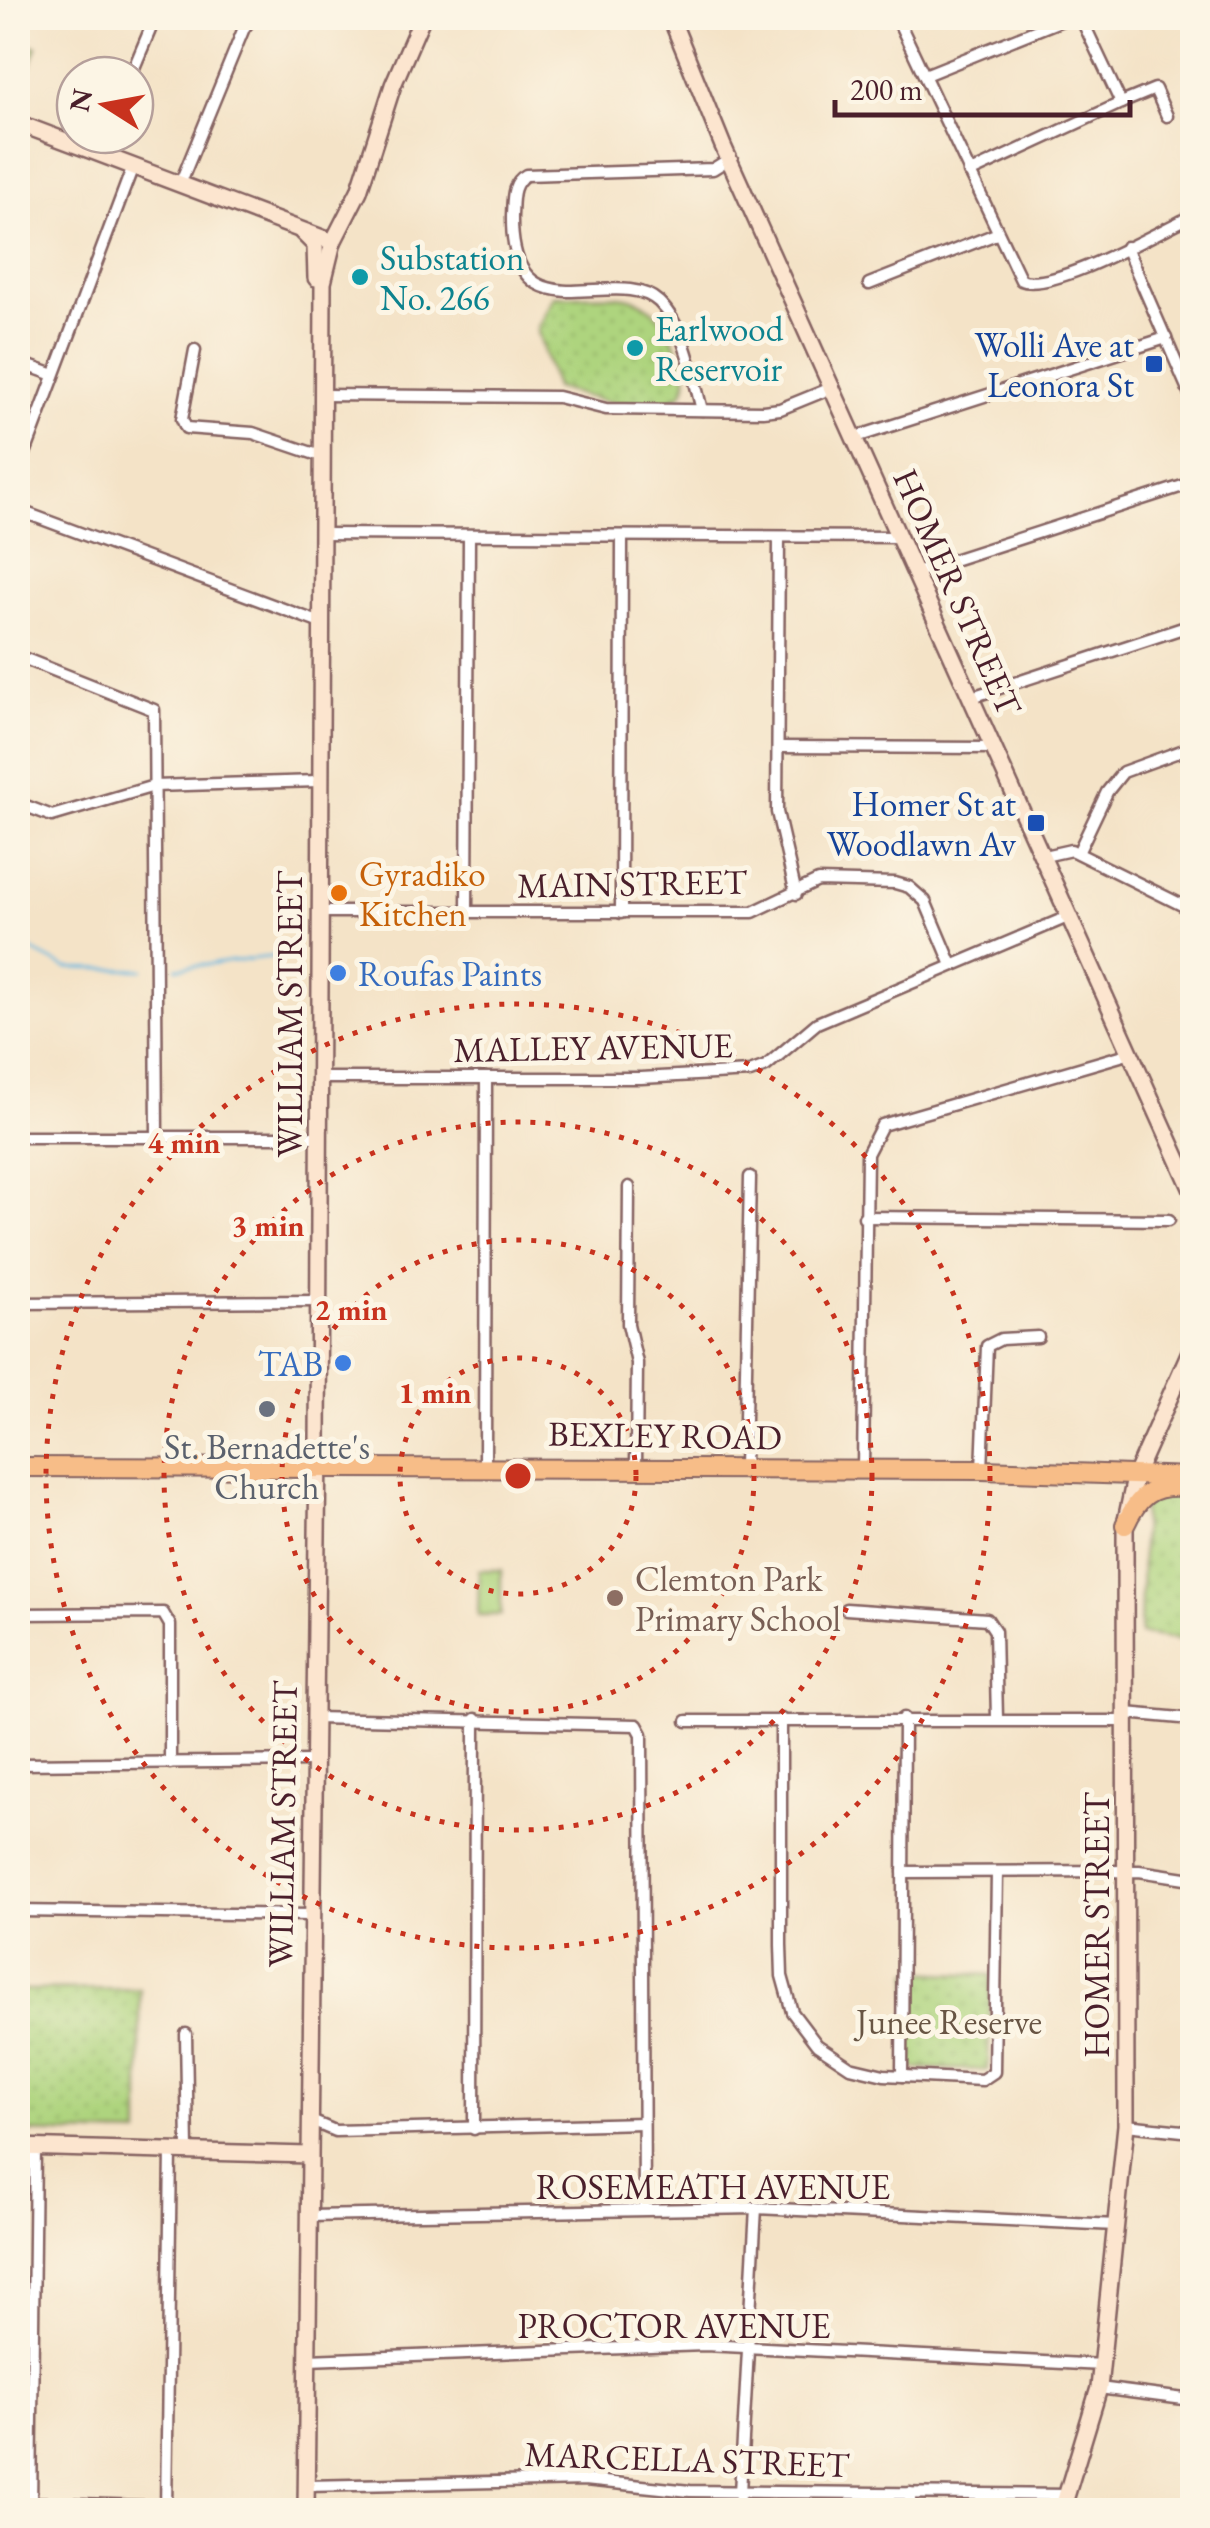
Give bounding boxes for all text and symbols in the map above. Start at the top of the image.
north arrow [55,55,155,155]
scale bar [835,55,1130,117]
text: 200 m [850,70,923,109]
text: N [61,85,100,115]
place label: Substation No. 266 [380,235,524,320]
marker: Substation No. 266 [349,266,371,288]
place label: Earlwood Reservoir [655,306,784,391]
place label: Wolli Ave at Leonora St [974,322,1134,407]
marker: Earlwood Reservoir [624,337,646,359]
marker: Wolli Ave at Leonora St [1143,353,1165,375]
street label: HOMER STREET [883,461,1033,723]
place label: Homer St at Woodlawn Av [827,781,1017,866]
marker: Homer St at Woodlawn Av [1025,812,1047,834]
place label: Gyradiko Kitchen [359,851,486,936]
street label: MAIN STREET [517,858,748,908]
street label: WILLIAM STREET [267,870,312,1158]
marker: Gyradiko Kitchen [328,882,350,904]
place label: Roufas Paints [358,951,542,996]
marker: Roufas Paints [327,962,349,984]
street label: MALLEY AVENUE [453,1022,733,1072]
text: 4 min [147,1123,221,1162]
text: 3 min [231,1206,305,1245]
text: 2 min [314,1290,388,1329]
place label: TAB [258,1341,323,1386]
marker: TAB [332,1352,354,1374]
text: 1 min [398,1373,472,1412]
marker: St. Bernadette's Church [256,1398,278,1420]
street label: BEXLEY ROAD [548,1410,782,1460]
place label: St. Bernadette's Church [164,1424,370,1509]
centre of rings [500,1458,536,1494]
place label: Clemton Park Primary School [635,1556,841,1641]
marker: Clemton Park Primary School [604,1587,626,1609]
street label: WILLIAM STREET [257,1680,307,1968]
street label: HOMER STREET [1074,1792,1119,2058]
park label: Junee Reserve [853,1999,1042,2044]
street label: ROSEMEATH AVENUE [536,2164,890,2209]
street label: PROCTOR AVENUE [517,2303,831,2348]
street label: MARCELLA STREET [524,2431,851,2487]

